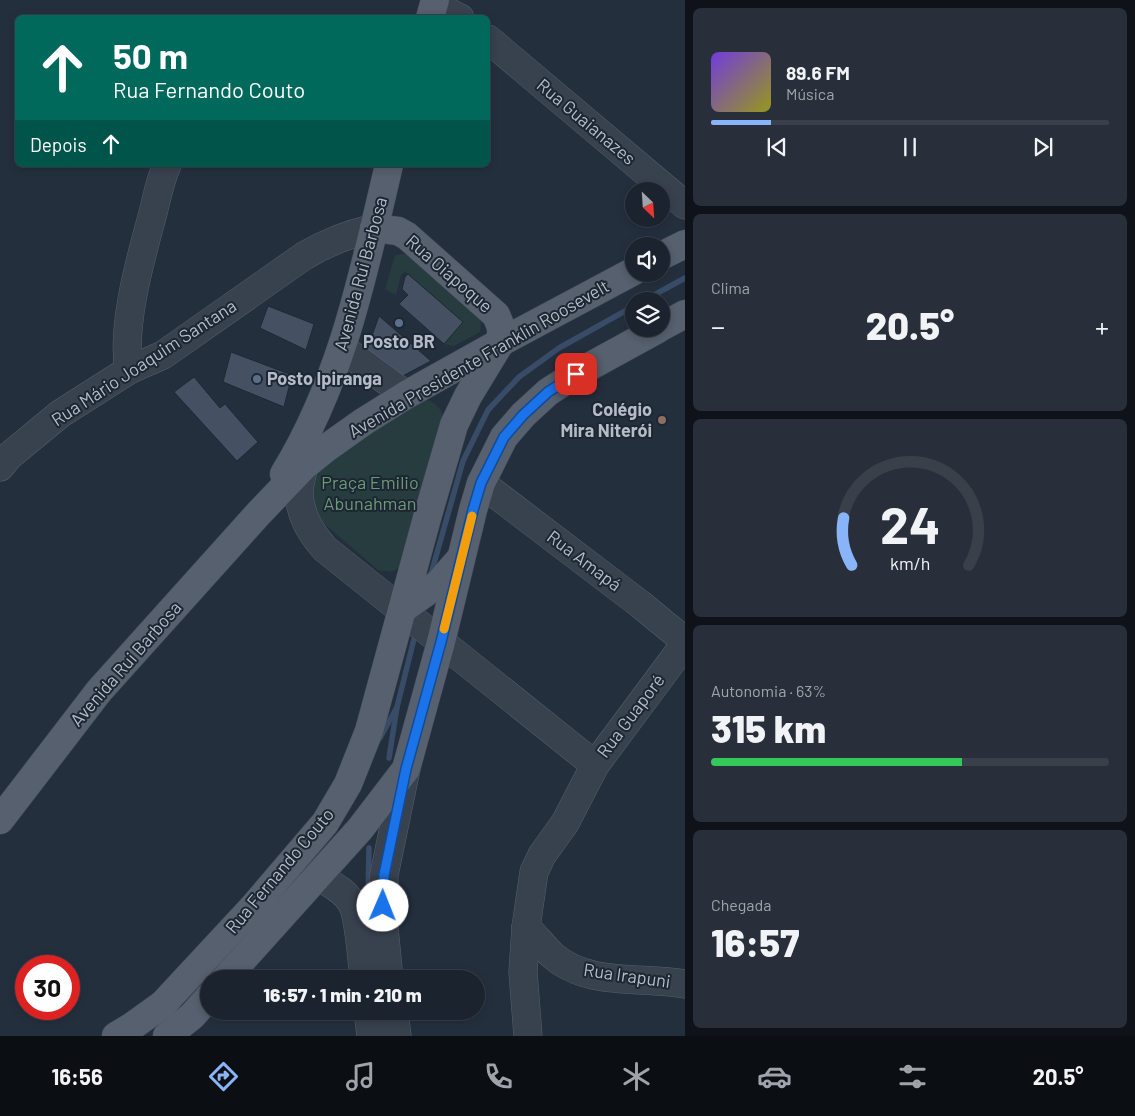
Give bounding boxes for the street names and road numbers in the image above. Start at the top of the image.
street label: Rua Guaianazes [533,74,640,169]
street label: Avenida Rui Barbosa [329,194,391,353]
street label: Rua Oiapoque [402,230,497,317]
street label: Avenida Presidente Franklin Roosevelt [344,274,613,442]
street label: Rua Mário Joaquim Santana [47,294,240,430]
street label: Rua Amapá [543,525,626,595]
street label: Avenida Rui Barbosa [65,596,185,730]
street label: Rua Guaporé [592,669,669,762]
street label: Rua Fernando Couto [220,803,338,938]
street label: Rua Irapuni [582,958,672,992]

